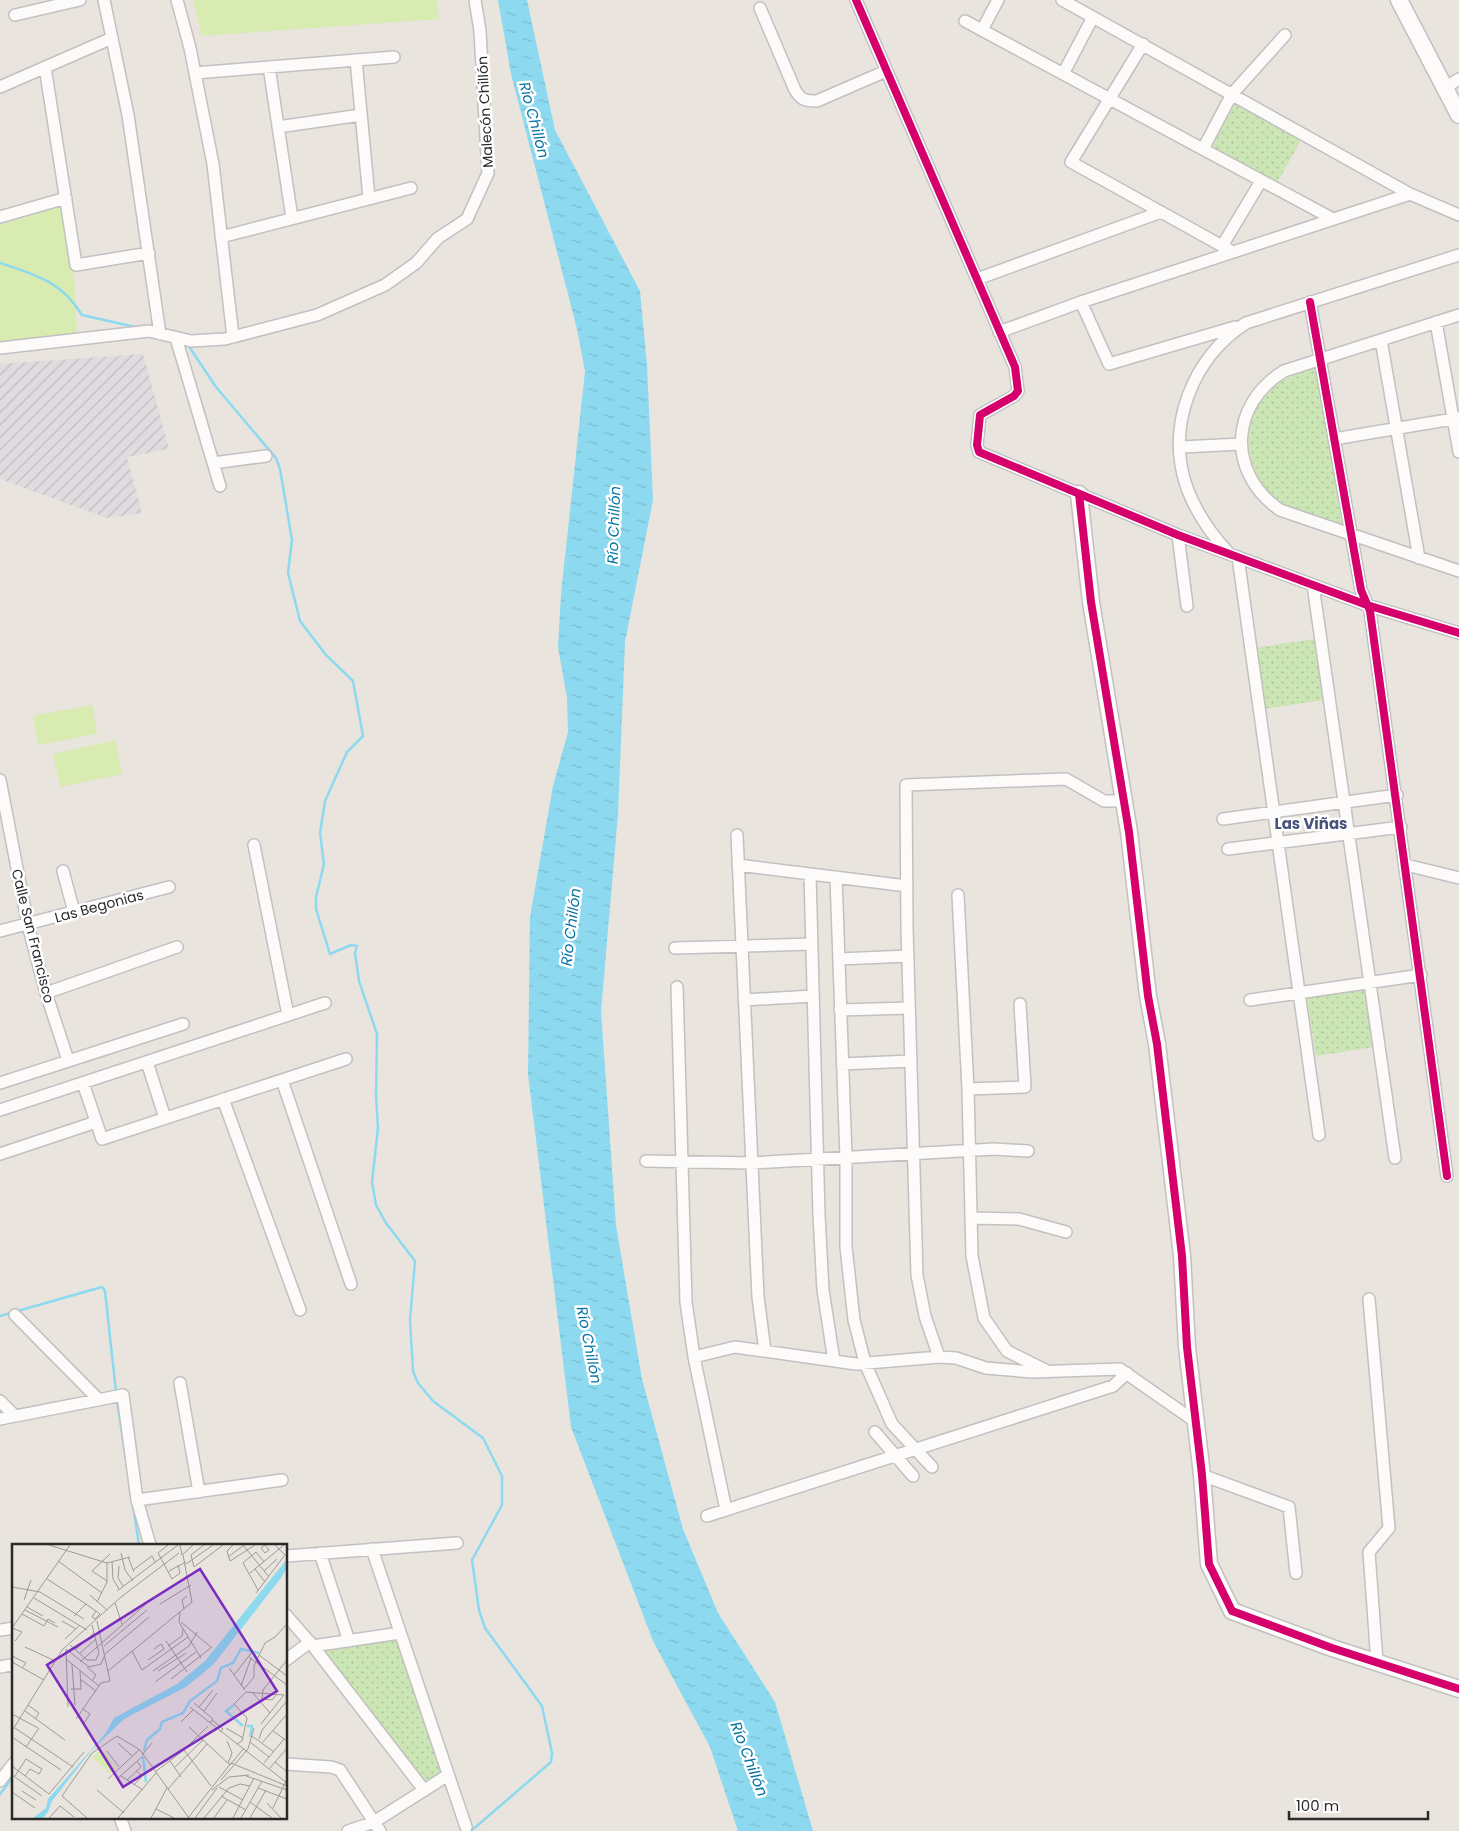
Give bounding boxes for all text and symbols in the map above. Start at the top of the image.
street label: Malecón Chillón [472,56,498,168]
water label: Río Chillón [514,79,555,160]
water label: Río Chillón [602,485,625,564]
district label: Las Viñas [1275,813,1347,834]
street label: Calle San Francisco [7,867,59,1005]
street label: Las Begonias [52,885,146,927]
water label: Río Chillón [555,887,586,967]
water label: Río Chillón [572,1304,607,1385]
inset map [12,1544,288,1818]
water label: Río Chillón [726,1718,773,1799]
scale bar [1289,1788,1428,1820]
text: 100 m [1296,1795,1339,1816]

